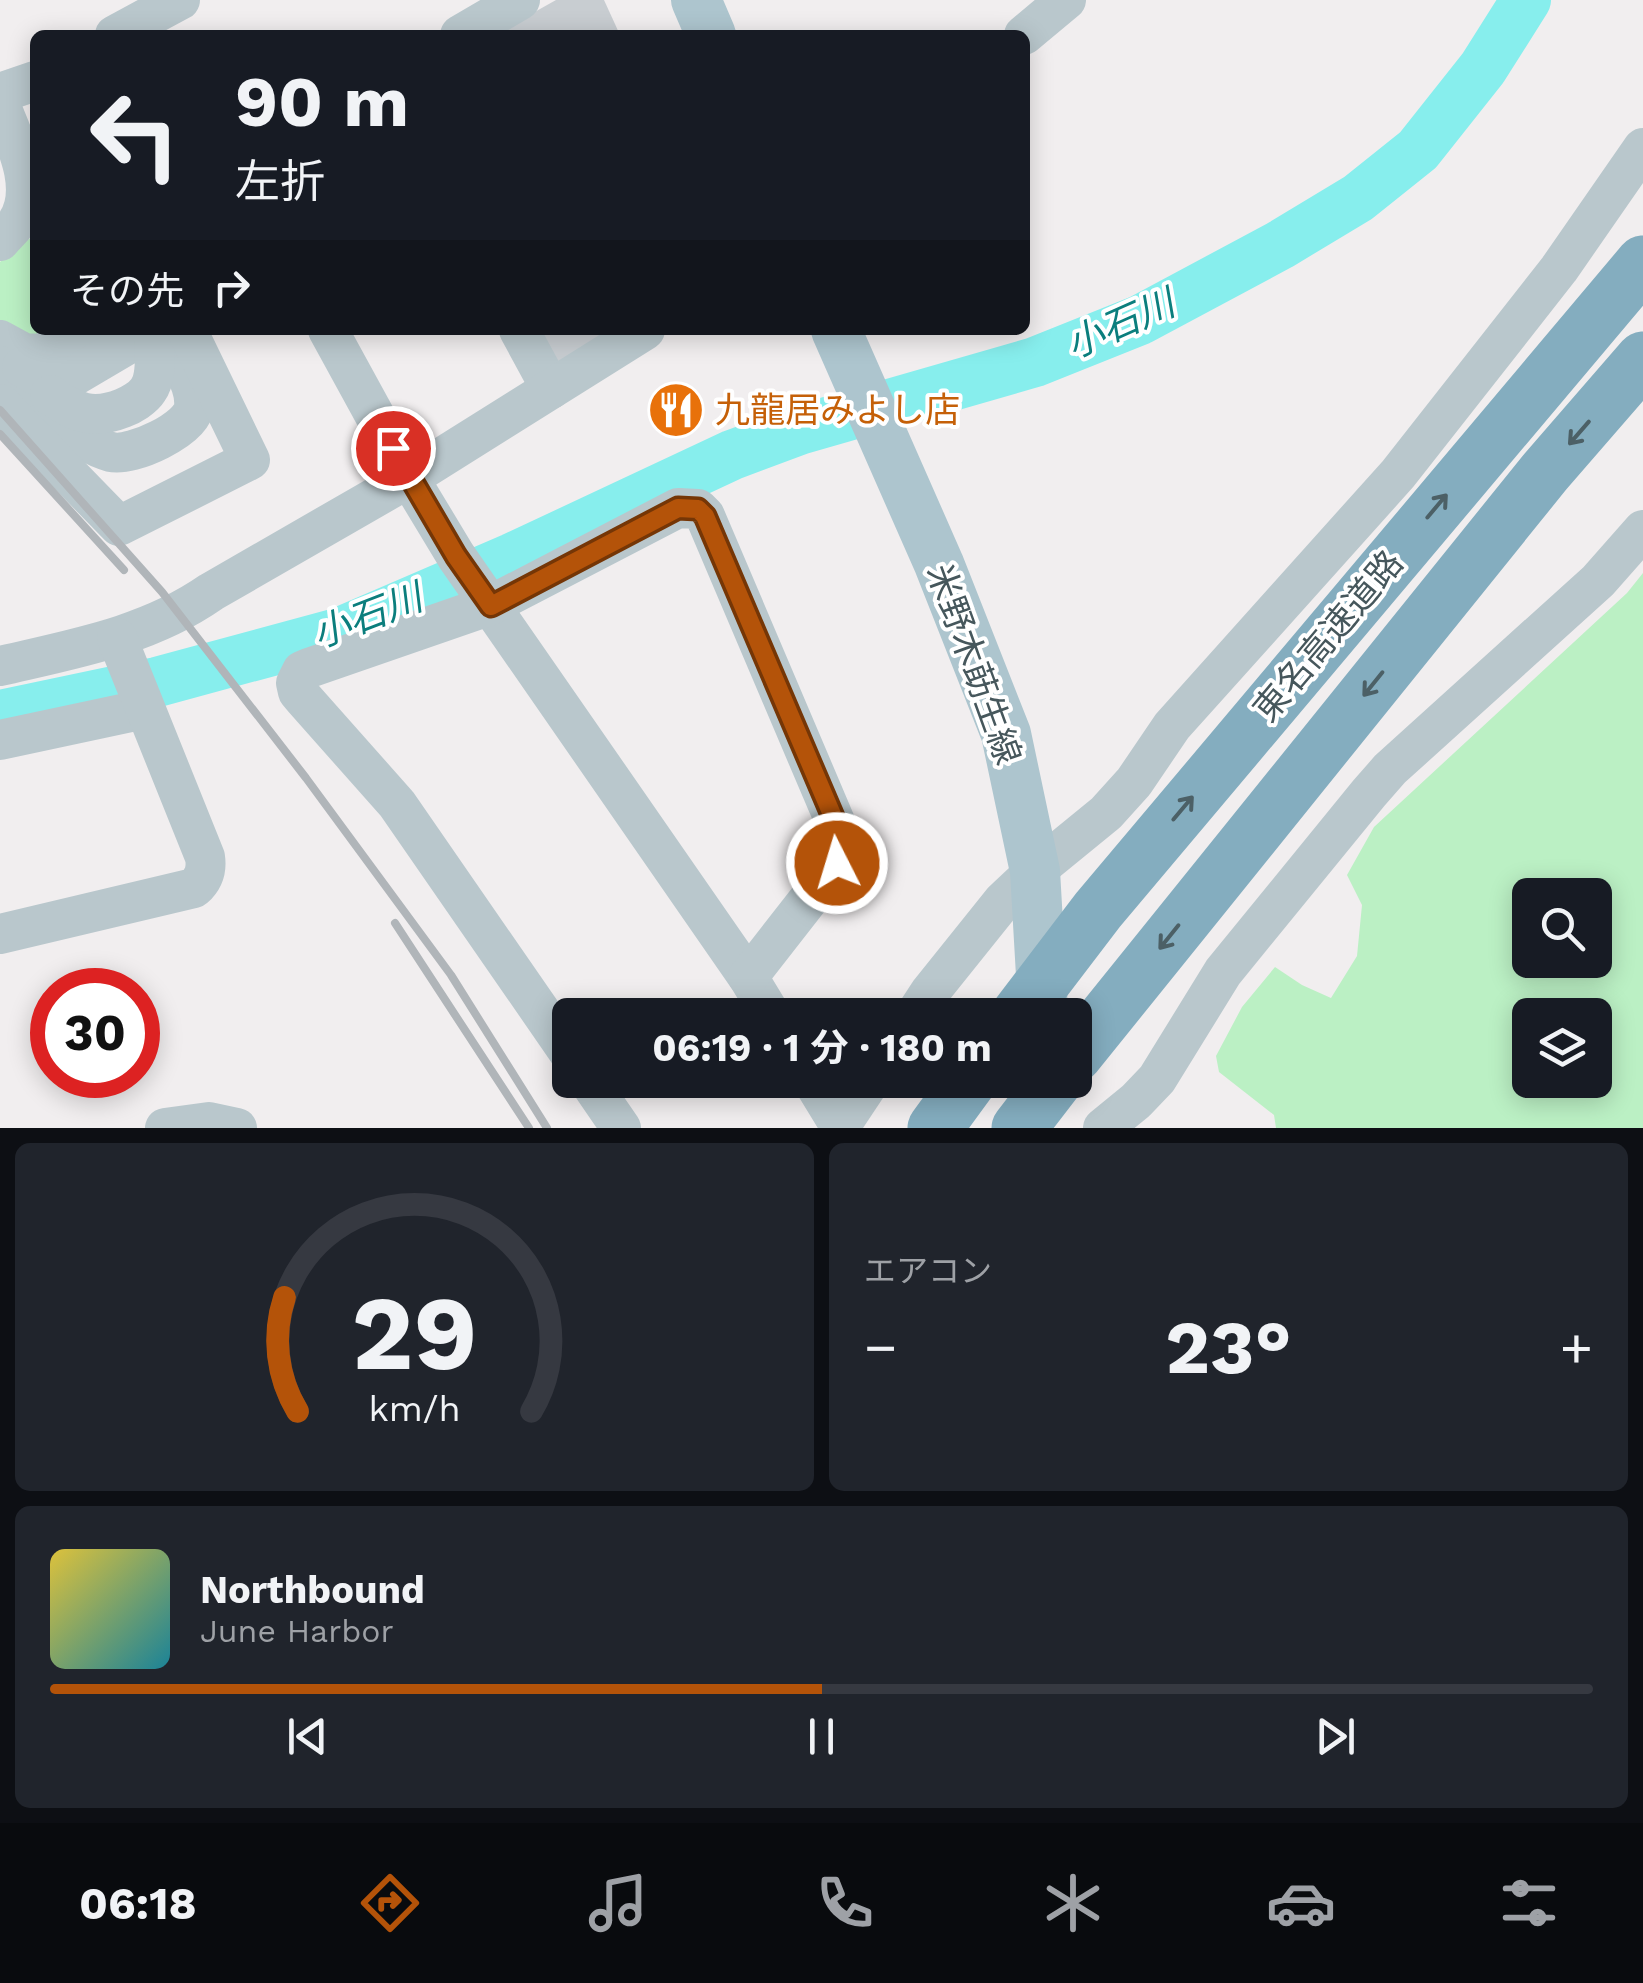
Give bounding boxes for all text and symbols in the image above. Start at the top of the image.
text: 90 m [235,61,409,143]
icon: left [70,70,200,200]
text: 左折 [235,155,325,208]
icon: right [204,260,259,315]
text: その先 [70,269,184,313]
water label: 小石川 [1059,279,1185,367]
restaurant icon: 九龍居みよし店 [646,380,706,440]
place label: 九龍居みよし店 [715,389,960,431]
pin [351,406,436,491]
one-way arrow [1569,419,1591,445]
icon: arrive [366,421,421,476]
one-way arrow [1426,494,1448,520]
street label: 東名高速道路 [1244,542,1412,730]
street label: 米野木莇生線 [918,558,1030,770]
water label: 小石川 [306,574,432,657]
one-way arrow [1362,671,1384,697]
one-way arrow [1172,796,1194,822]
position arrow [785,811,889,915]
map controls [1512,878,1612,1098]
button: search [1512,878,1612,978]
one-way arrow [1158,923,1180,949]
speed limit sign: 30 [30,968,160,1098]
button: layers [1512,998,1612,1098]
text: 06:19 · 1 分 · 180 m [652,1026,992,1070]
text: エアコン [864,1252,992,1290]
text: 29 [351,1272,478,1394]
text: 23° [1165,1303,1292,1391]
text: − [864,1315,897,1379]
text: + [1560,1315,1593,1379]
text: km/h [368,1388,461,1430]
text: Northbound [200,1568,425,1612]
text: June Harbor [200,1612,394,1650]
icon: previous [280,1709,335,1764]
icon: pause [794,1709,849,1764]
icon: next [1308,1709,1363,1764]
icon: directions [355,1868,425,1938]
icon: music [583,1868,653,1938]
icon: phone [810,1868,880,1938]
icon: climate [1038,1868,1108,1938]
icon: car [1266,1868,1336,1938]
icon: filters [1494,1868,1564,1938]
text: 06:18 [79,1877,197,1930]

